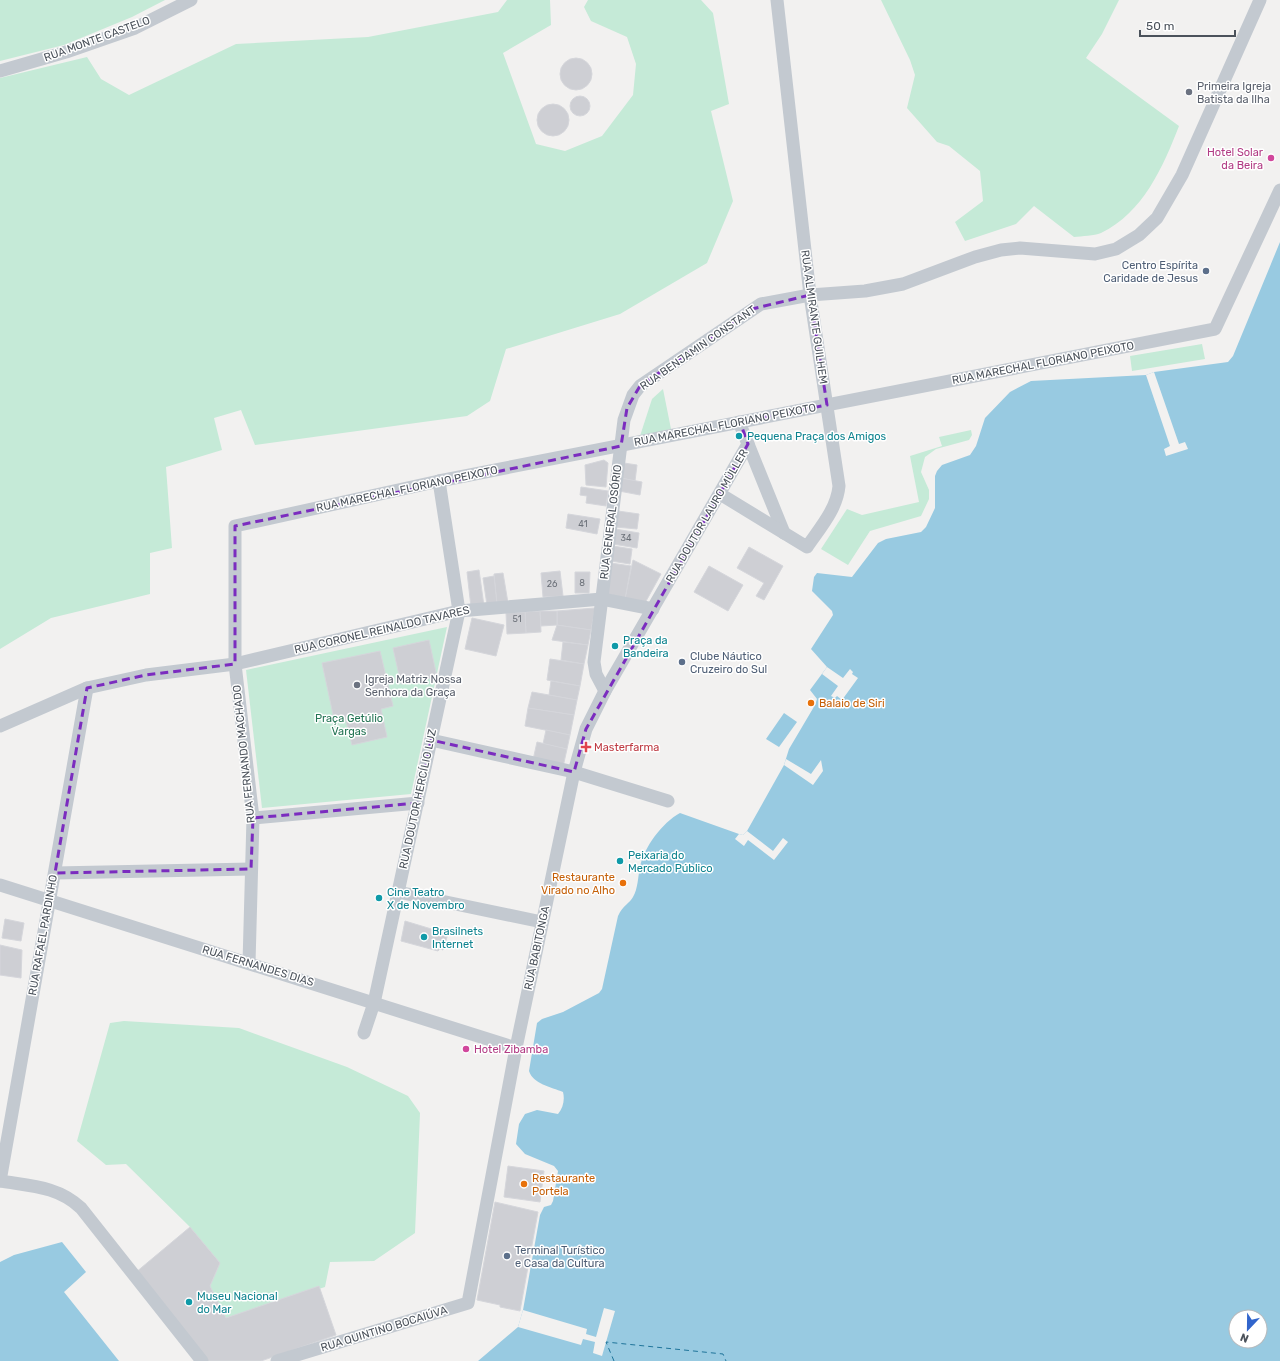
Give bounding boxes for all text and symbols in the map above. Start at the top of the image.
scale bar [1140,12,1235,38]
street label: RUA MONTE CASTELO [42,14,152,64]
text: 50 m [1146,19,1174,33]
place label: Primeira Igreja Batista da Ilha [1197,80,1271,106]
marker: Primeira Igreja Batista da Ilha [1184,87,1194,97]
place label: Hotel Solar da Beira [1207,146,1264,172]
marker: Hotel Solar da Beira [1266,153,1276,163]
street label: RUA ALMIRANTE GUILHEM [798,249,830,385]
place label: Centro Espírita Caridade de Jesus [1103,259,1198,285]
marker: Centro Espírita Caridade de Jesus [1201,266,1211,276]
street label: RUA BENJAMIN CONSTANT [638,303,759,393]
street label: RUA MARECHAL FLORIANO PEIXOTO [951,339,1135,387]
street label: RUA MARECHAL FLORIANO PEIXOTO [633,401,817,449]
place label: Pequena Praça dos Amigos [747,430,887,443]
marker: Pequena Praça dos Amigos [734,431,744,441]
street label: RUA DOUTOR LAURO MÜLLER [663,447,751,585]
street label: RUA MARECHAL FLORIANO PEIXOTO [315,463,499,515]
street label: RUA GENERAL OSÓRIO [598,464,624,580]
house number: 41 [578,519,588,529]
house number: 34 [621,533,632,543]
house number: 8 [579,578,585,588]
house number: 26 [547,579,558,589]
street label: RUA CORONEL REINALDO TAVARES [293,603,471,657]
house number: 51 [512,614,522,624]
place label: Praça da Bandeira [623,634,669,660]
marker: Praça da Bandeira [610,641,620,651]
place label: Clube Náutico Cruzeiro do Sul [690,650,767,676]
marker: Clube Náutico Cruzeiro do Sul [677,657,687,667]
place label: Igreja Matriz Nossa Senhora da Graça [365,673,462,699]
marker: Igreja Matriz Nossa Senhora da Graça [352,680,362,690]
street label: RUA FERNANDO MACHADO [230,684,258,824]
place label: Balaio de Siri [819,697,885,710]
marker: Balaio de Siri [806,698,816,708]
park label: Praça Getúlio Vargas [315,712,383,738]
street label: RUA DOUTOR HERCÍLIO LUZ [397,728,439,870]
place label: Masterfarma [594,741,659,754]
marker: Masterfarma [581,742,591,752]
place label: Peixaria do Mercado Público [628,849,713,875]
marker: Peixaria do Mercado Público [615,856,625,866]
place label: Restaurante Virado no Alho [541,871,615,897]
street label: RUA RAFAEL PARDINHO [26,874,60,996]
marker: Restaurante Virado no Alho [618,878,628,888]
place label: Cine Teatro X de Novembro [387,886,465,912]
marker: Cine Teatro X de Novembro [374,893,384,903]
street label: RUA BABITONGA [522,904,552,991]
place label: Brasilnets Internet [432,925,484,951]
marker: Brasilnets Internet [419,932,429,942]
street label: RUA FERNANDES DIAS [201,943,315,989]
place label: Hotel Zibamba [474,1043,548,1056]
marker: Hotel Zibamba [461,1044,471,1054]
place label: Restaurante Portela [532,1172,595,1198]
marker: Restaurante Portela [519,1179,529,1189]
place label: Terminal Turístico e Casa da Cultura [515,1244,605,1270]
marker: Terminal Turístico e Casa da Cultura [502,1251,512,1261]
place label: Museu Nacional do Mar [197,1290,278,1316]
marker: Museu Nacional do Mar [184,1297,194,1307]
street label: RUA QUINTINO BOCAIÚVA [319,1303,449,1354]
north arrow [1228,1309,1268,1349]
text: N [1238,1330,1251,1345]

